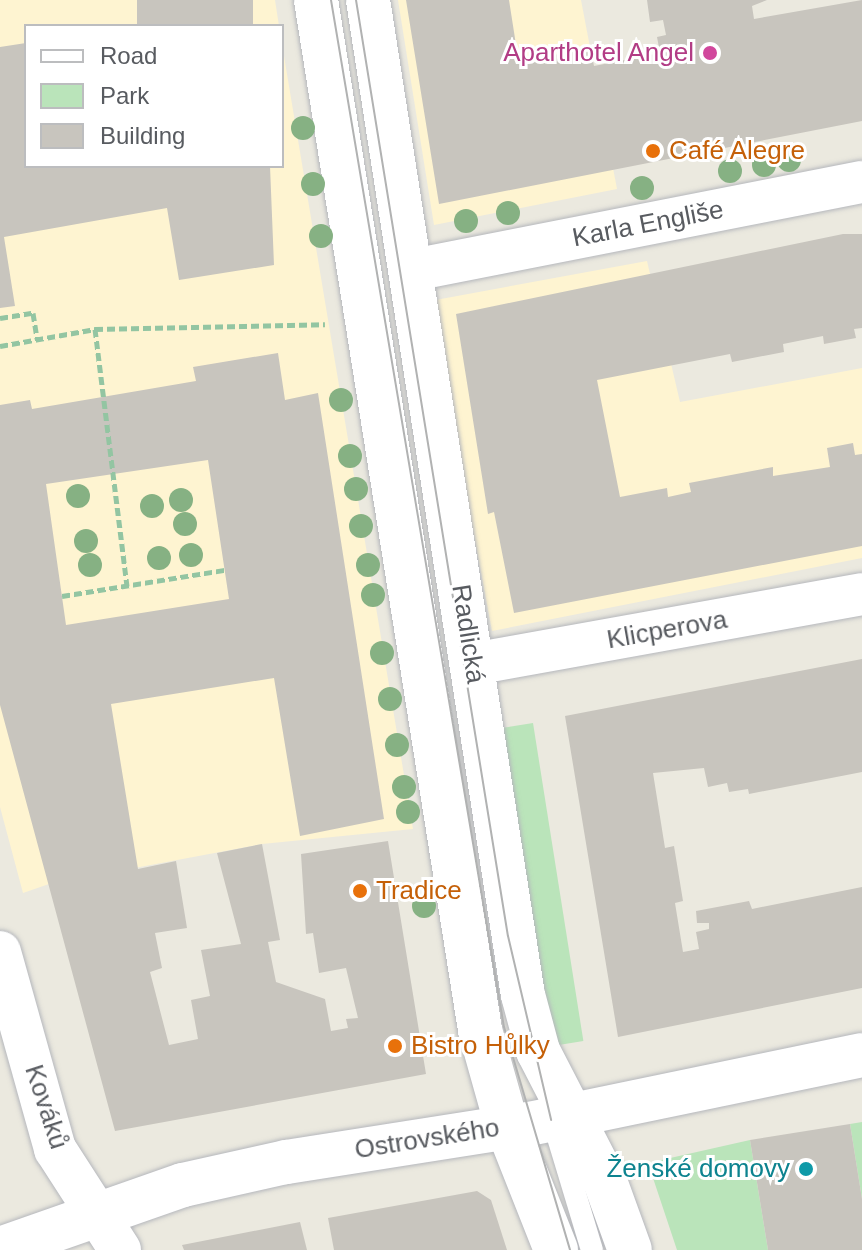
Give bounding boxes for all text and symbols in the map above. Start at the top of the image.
legend [24,24,284,168]
place label: Aparthotel Angel [502,37,694,69]
text: Road [100,42,157,69]
marker: Aparthotel Angel [701,44,719,62]
text: Park [100,82,149,109]
text: Building [100,122,185,149]
place label: Café Alegre [669,135,806,167]
marker: Café Alegre [644,142,662,160]
street label: Karla Engliše [570,194,726,254]
street label: Radlická [445,582,491,686]
street label: Klicperova [605,604,729,656]
place label: Tradice [376,875,462,907]
marker: Tradice [351,882,369,900]
place label: Bistro Hůlky [411,1030,550,1062]
marker: Bistro Hůlky [386,1037,404,1055]
street label: Kováků [18,1061,74,1153]
street label: Ostrovského [352,1112,502,1166]
place label: Ženské domovy [606,1153,790,1185]
marker: Ženské domovy [797,1160,815,1178]

